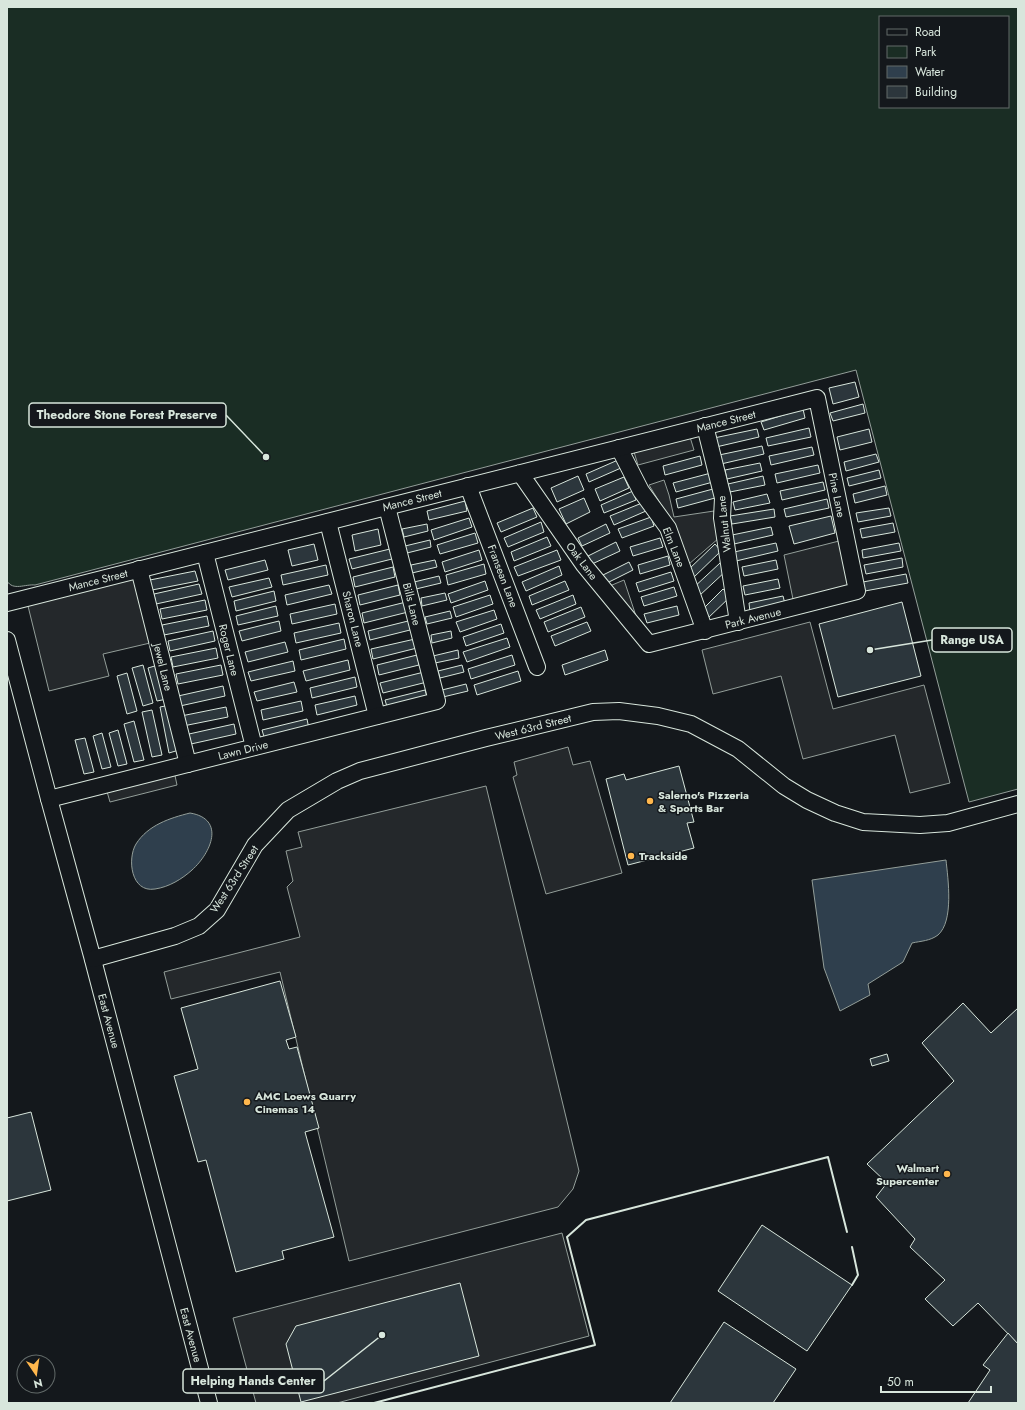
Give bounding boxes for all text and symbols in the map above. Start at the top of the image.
legend [879,16,1009,108]
text: Road [915,23,941,41]
text: Park [915,43,937,61]
text: Water [915,63,946,81]
text: Building [915,83,957,101]
callout: Theodore Stone Forest Preserve [29,403,226,427]
text: Theodore Stone Forest Preserve [37,406,217,424]
street label: Mance Street [695,406,758,436]
street label: Pine Lane [824,471,850,519]
street label: Mance Street [381,485,444,515]
street label: Walnut Lane [713,495,735,553]
street label: Elm Lane [659,524,689,570]
street label: Oak Lane [562,539,602,584]
street label: Fransean Lane [484,542,522,610]
street label: Mance Street [67,565,130,595]
street label: Bills Lane [399,581,425,627]
street label: Sharon Lane [338,589,368,649]
street label: Park Avenue [723,603,783,633]
street label: Roger Lane [215,622,243,678]
callout: Range USA [932,628,1012,652]
text: Range USA [940,631,1004,649]
street label: Jewel Lane [149,640,177,693]
street label: West 63rd Street [493,710,573,744]
street label: Lawn Drive [216,736,270,764]
place label: Salerno's Pizzeria & Sports Bar [658,787,749,816]
marker: Salerno's Pizzeria & Sports Bar [645,796,655,806]
street label: West 63rd Street [206,842,262,916]
place label: Trackside [639,848,688,864]
marker: Trackside [626,851,636,861]
street label: East Avenue [94,992,124,1050]
place label: AMC Loews Quarry Cinemas 14 [254,1088,356,1117]
marker: AMC Loews Quarry Cinemas 14 [242,1097,252,1107]
place label: Walmart Supercenter [876,1160,939,1189]
marker: Walmart Supercenter [942,1169,952,1179]
street label: East Avenue [176,1306,206,1364]
north arrow [16,1354,56,1394]
scale bar [881,1368,991,1394]
callout: Helping Hands Center [183,1369,324,1393]
text: Helping Hands Center [190,1372,316,1390]
text: 50 m [887,1373,914,1391]
text: N [32,1375,44,1393]

